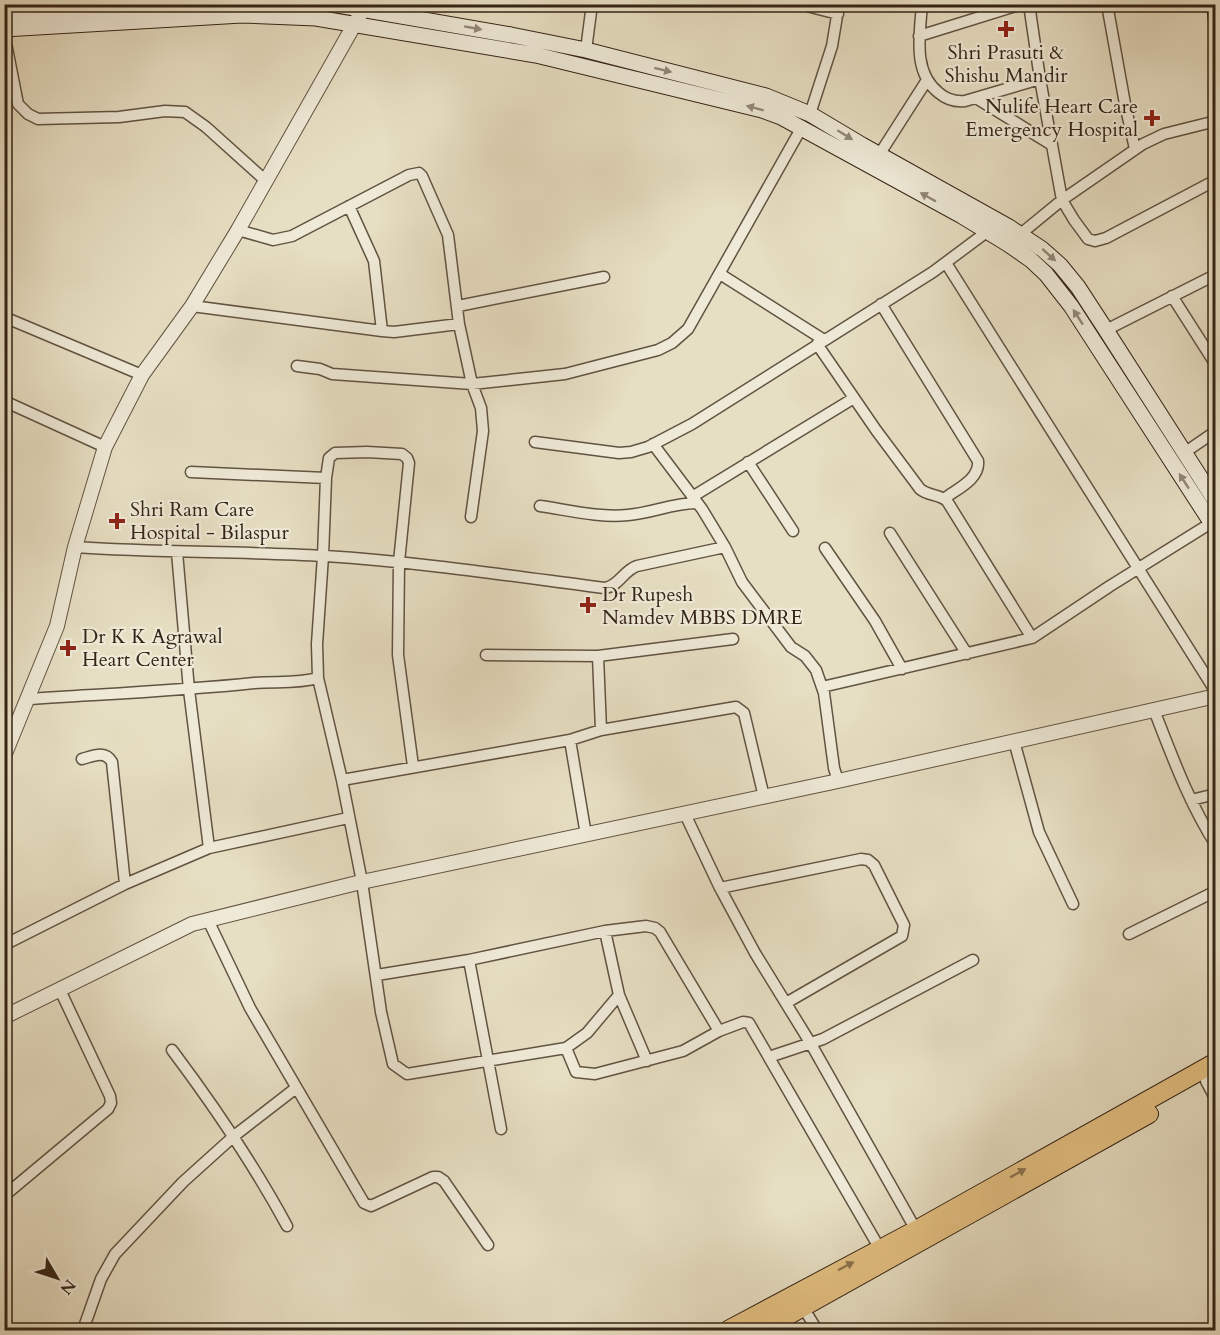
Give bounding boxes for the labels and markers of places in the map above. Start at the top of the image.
marker: Shri Prasuti & Shishu Mandir [997,20,1015,38]
place label: Shri Prasuti & Shishu Mandir [944,39,1068,89]
place label: Nulife Heart Care Emergency Hospital [965,93,1138,143]
marker: Nulife Heart Care Emergency Hospital [1143,109,1161,127]
place label: Shri Ram Care Hospital - Bilaspur [130,496,289,546]
marker: Shri Ram Care Hospital - Bilaspur [108,512,126,530]
place label: Dr Rupesh Namdev MBBS DMRE [602,581,803,631]
marker: Dr Rupesh Namdev MBBS DMRE [579,596,597,614]
place label: Dr K K Agrawal Heart Center [82,623,223,673]
marker: Dr K K Agrawal Heart Center [59,639,77,657]

